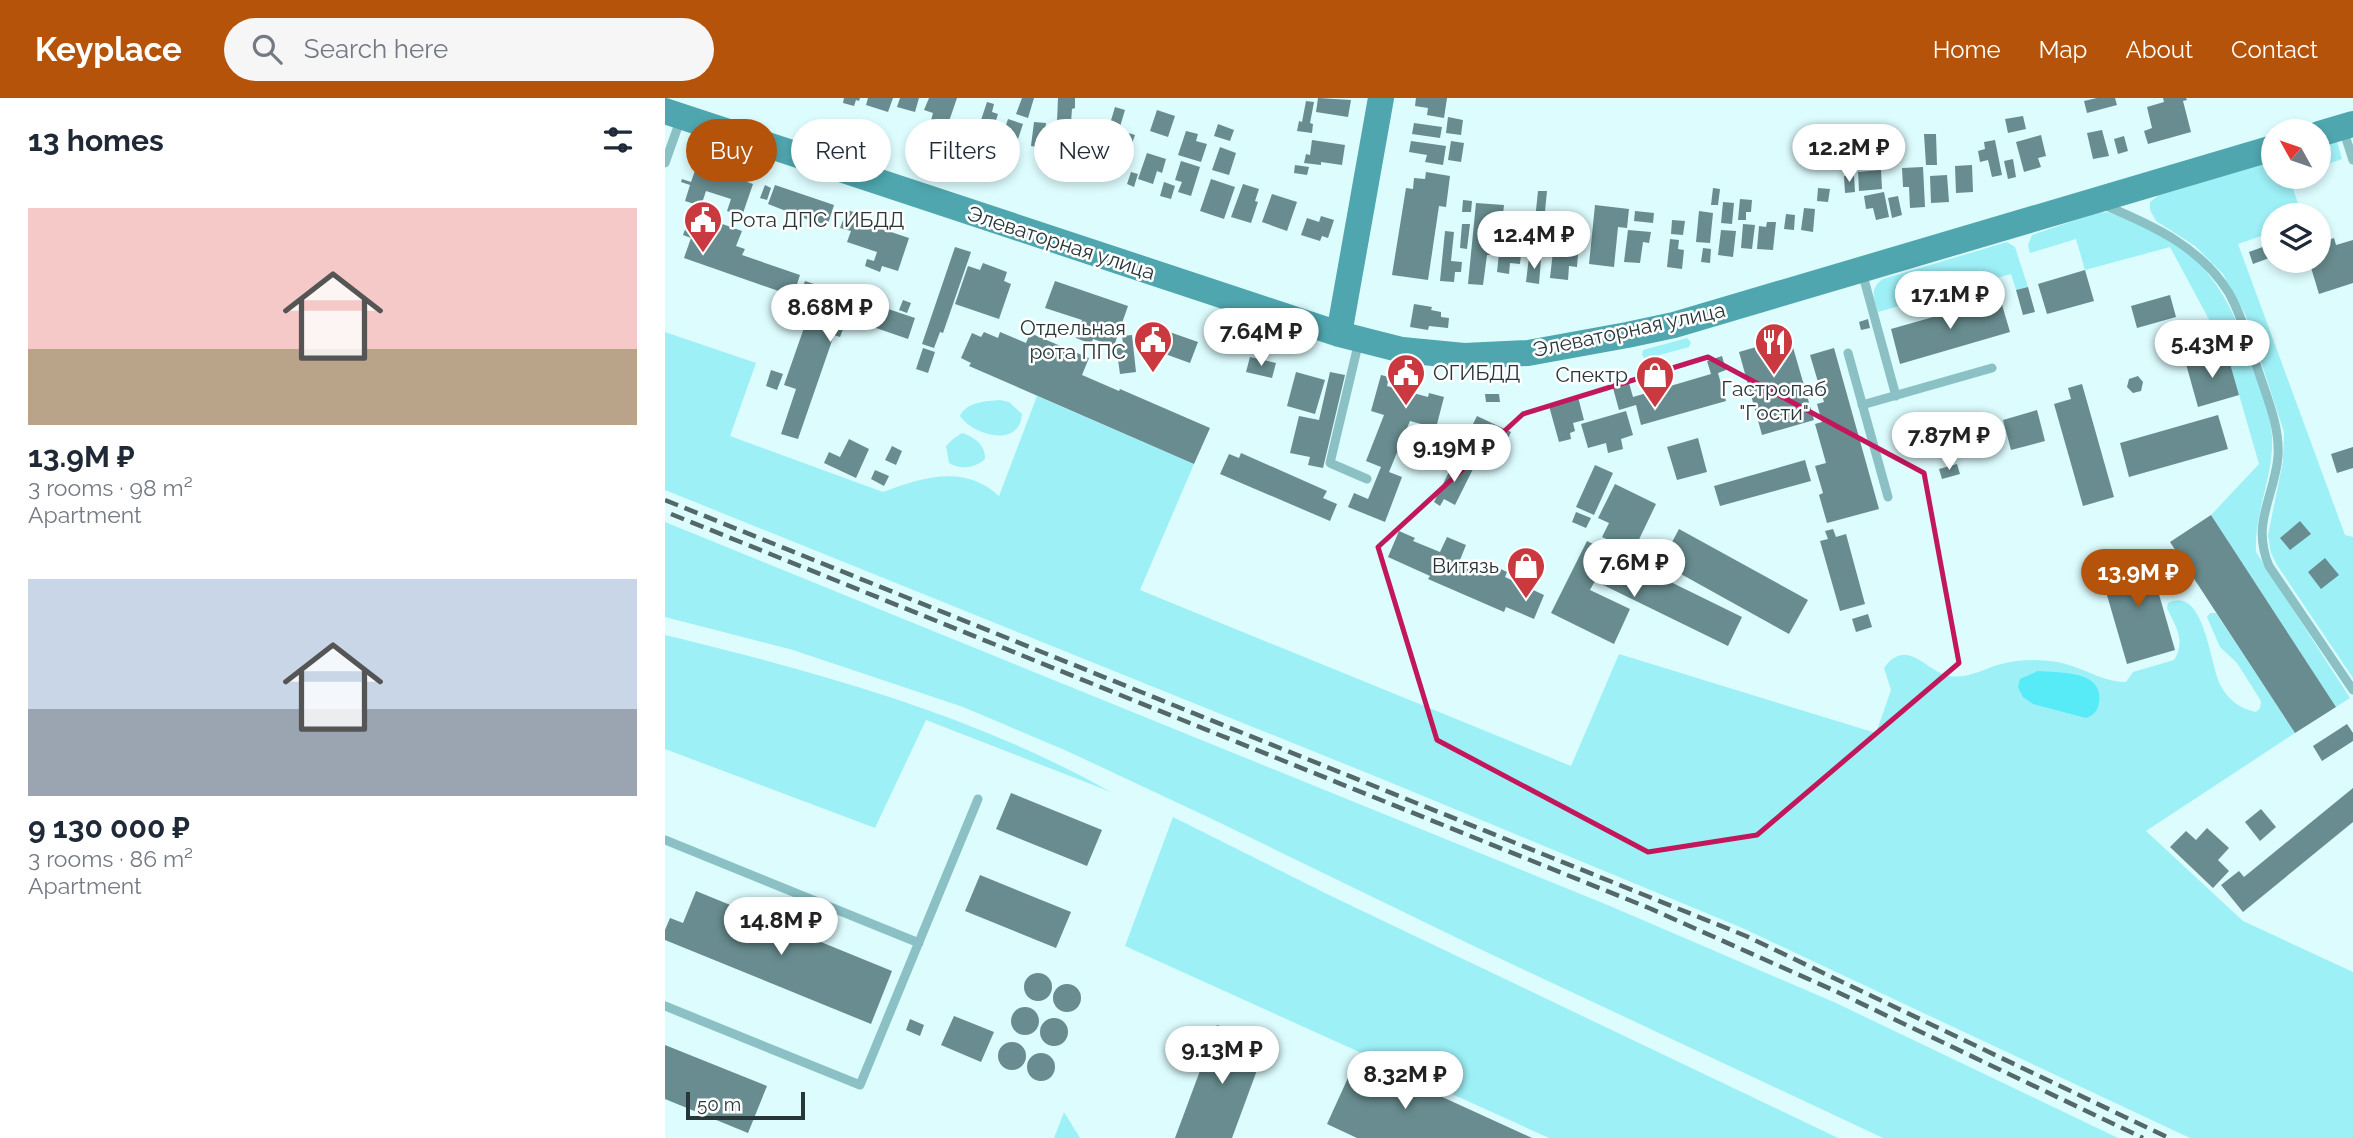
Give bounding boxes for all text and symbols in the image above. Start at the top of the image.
search box [224,18,714,81]
text: Keyplace [35,30,182,69]
icon: search [248,30,286,68]
text: Search here [304,34,448,64]
text: Home [1933,35,2001,64]
text: Map [2039,35,2087,64]
text: About [2125,35,2193,64]
text: Contact [2231,35,2318,64]
chip: Buy [686,119,777,182]
chip: Rent [791,119,891,182]
chip: Filters [905,119,1020,182]
chip: New [1034,119,1134,182]
north arrow [2261,119,2331,189]
map controls [2261,119,2331,273]
icon: filters [599,121,637,159]
text: 13 homes [28,123,164,158]
pin: 12.2M ₽ [1784,125,1914,184]
text: 12.2M ₽ [1808,133,1890,160]
public building icon: Рота ДПС ГИБДД [682,199,724,254]
street label: Элеваторная улица [964,200,1158,285]
button: layers [2261,203,2331,273]
place label: Рота ДПС ГИБДД [730,207,905,232]
pin: 12.4M ₽ [1469,212,1599,271]
text: 12.4M ₽ [1493,220,1575,247]
icon: home [270,253,396,379]
pin: 17.1M ₽ [1885,272,2015,331]
text: 17.1M ₽ [1911,280,1989,307]
pin: 8.68M ₽ [765,285,895,344]
text: 8.68M ₽ [787,293,873,320]
street label: Элеваторная улица [1530,297,1727,362]
pin: 7.64M ₽ [1196,308,1326,368]
place label: Отдельная рота ППС [1020,315,1126,364]
text: 7.64M ₽ [1220,317,1302,344]
public building icon: Отдельная рота ППС [1132,319,1174,374]
pin: 5.43M ₽ [2147,320,2277,380]
restaurant icon: Гастропаб "Гости" [1753,321,1795,376]
text: 5.43M ₽ [2171,329,2253,356]
public building icon: ОГИБДД [1385,352,1427,407]
shop icon: Спектр [1634,354,1676,409]
place label: ОГИБДД [1433,360,1521,385]
place label: Спектр [1555,362,1628,387]
place label: Гастропаб "Гости" [1721,376,1827,425]
pin: 7.87M ₽ [1884,412,2014,472]
text: 7.87M ₽ [1908,421,1990,448]
pin: 9.19M ₽ [1389,424,1519,484]
text: 9.19M ₽ [1413,433,1495,460]
text: 13.9M ₽ [28,439,135,474]
text: 3 rooms · 98 m² [28,474,193,501]
text: Apartment [28,501,142,528]
pin: 7.6M ₽ [1577,540,1691,599]
shop icon: Витязь [1505,545,1547,600]
text: 7.6M ₽ [1599,548,1669,575]
pin: 13.9M ₽ [2073,550,2203,609]
place label: Витязь [1432,553,1499,578]
text: 13.9M ₽ [2097,558,2179,585]
icon: home [270,624,396,750]
text: 9 130 000 ₽ [28,810,190,845]
text: 3 rooms · 86 m² [28,845,193,872]
text: Apartment [28,872,142,899]
pin: 14.8M ₽ [716,898,846,957]
text: 14.8M ₽ [740,906,822,933]
pin: 9.13M ₽ [1157,1026,1287,1086]
text: 9.13M ₽ [1181,1035,1263,1062]
pin: 8.32M ₽ [1340,1052,1470,1111]
text: 8.32M ₽ [1363,1060,1447,1087]
scale bar [686,1089,805,1121]
text: 50 m [697,1093,741,1115]

